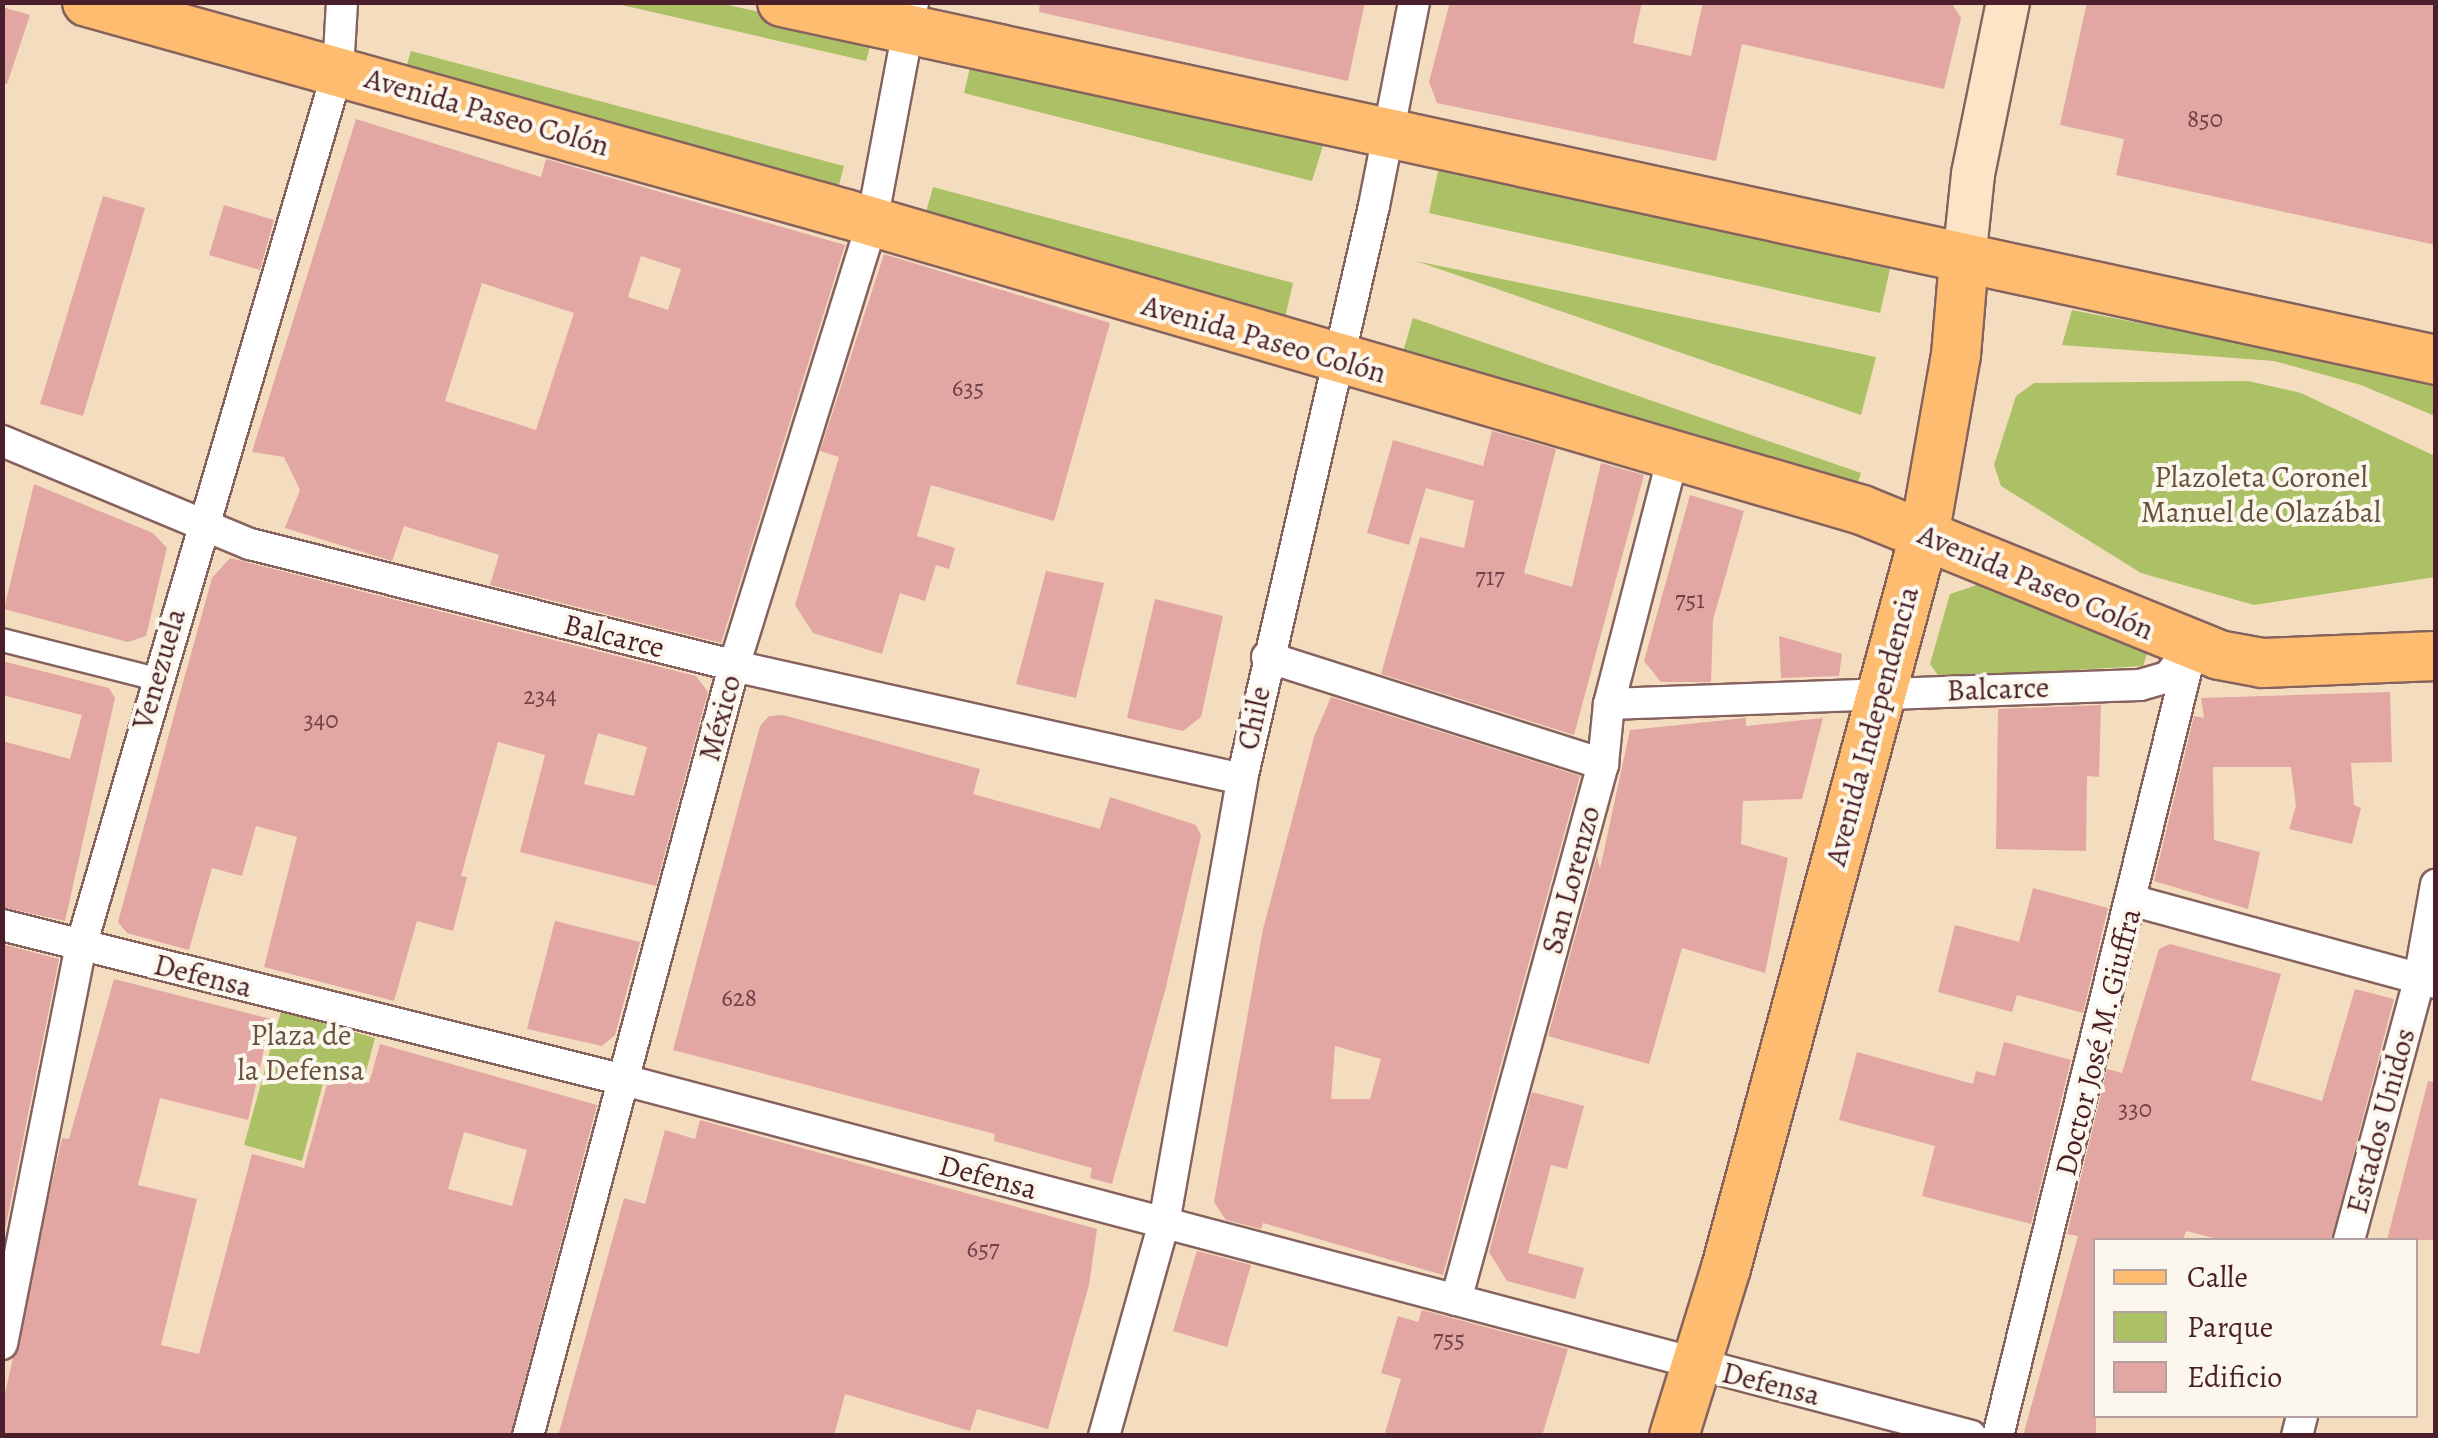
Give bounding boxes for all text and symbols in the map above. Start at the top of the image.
street label: Avenida Paseo Colón [361,60,613,164]
house number: 850 [2187,104,2223,134]
street label: Avenida Paseo Colón [1138,287,1390,391]
house number: 635 [952,373,984,403]
park label: Plazoleta Coronel Manuel de Olazábal [2141,459,2381,530]
street label: Avenida Paseo Colón [1913,516,2159,648]
house number: 717 [1475,562,1505,592]
street label: Avenida Independencia [1817,582,1927,870]
house number: 751 [1675,585,1705,615]
street label: Venezuela [125,604,193,734]
street label: Balcarce [560,606,668,666]
street label: Balcarce [1946,669,2050,709]
street label: México [691,671,749,765]
house number: 234 [523,681,557,711]
street label: Chile [1230,683,1278,753]
house number: 340 [303,705,339,735]
street label: San Lorenzo [1534,802,1608,958]
street label: Doctor José M. Giuffra [2047,904,2149,1180]
street label: Defensa [150,946,256,1006]
house number: 628 [721,983,757,1013]
park label: Plaza de la Defensa [237,1017,365,1088]
street label: Estados Unidos [2339,1024,2423,1218]
house number: 330 [2118,1094,2152,1124]
street label: Defensa [935,1147,1041,1207]
house number: 657 [967,1234,999,1264]
legend [2093,1238,2418,1418]
text: Calle [2187,1257,2248,1297]
text: Parque [2187,1307,2273,1347]
house number: 755 [1433,1324,1465,1354]
street label: Defensa [1718,1354,1824,1414]
text: Edificio [2187,1357,2282,1397]

